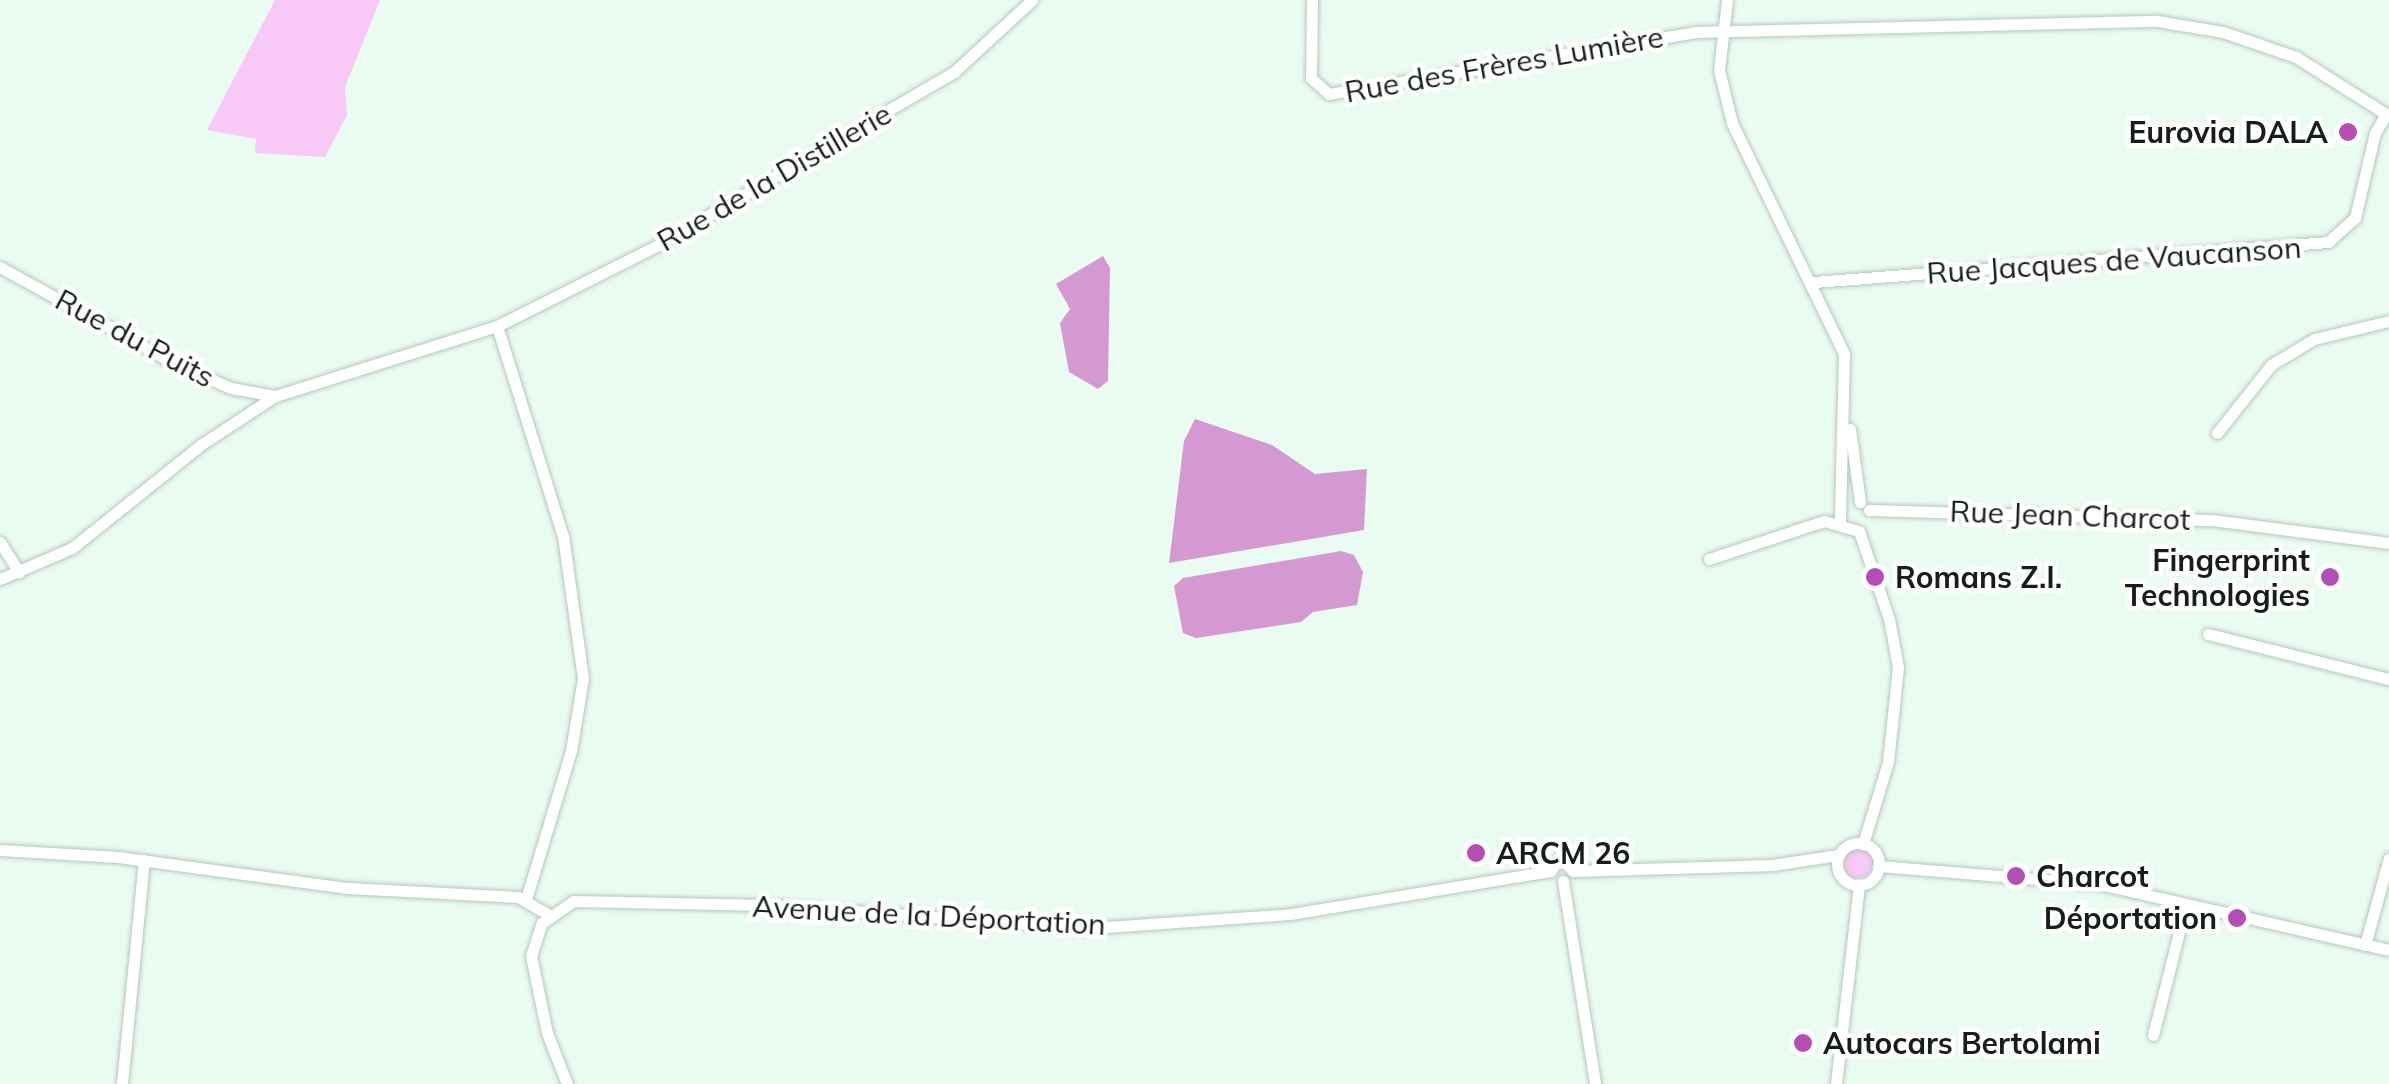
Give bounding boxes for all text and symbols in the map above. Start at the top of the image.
street label: Rue des Frères Lumière [1342,18,1666,110]
street label: Rue de la Distillerie [651,95,897,259]
place label: Eurovia DALA [2129,114,2328,150]
marker: Eurovia DALA [2337,121,2359,143]
street label: Rue Jacques de Vaucanson [1925,229,2303,291]
street label: Rue du Puits [50,281,220,395]
street label: Rue Jean Charcot [1949,493,2191,537]
place label: Fingerprint Technologies [2125,542,2310,612]
place label: Romans Z.I. [1895,559,2062,595]
marker: Romans Z.I. [1864,566,1886,588]
marker: Fingerprint Technologies [2319,566,2341,588]
place label: ARCM 26 [1496,835,1630,871]
marker: ARCM 26 [1465,842,1487,864]
place label: Charcot [2036,858,2149,894]
marker: Charcot [2005,865,2027,887]
street label: Avenue de la Déportation [751,888,1107,942]
place label: Déportation [2044,900,2217,936]
marker: Déportation [2226,907,2248,929]
place label: Autocars Bertolami [1823,1025,2101,1061]
marker: Autocars Bertolami [1792,1032,1814,1054]

